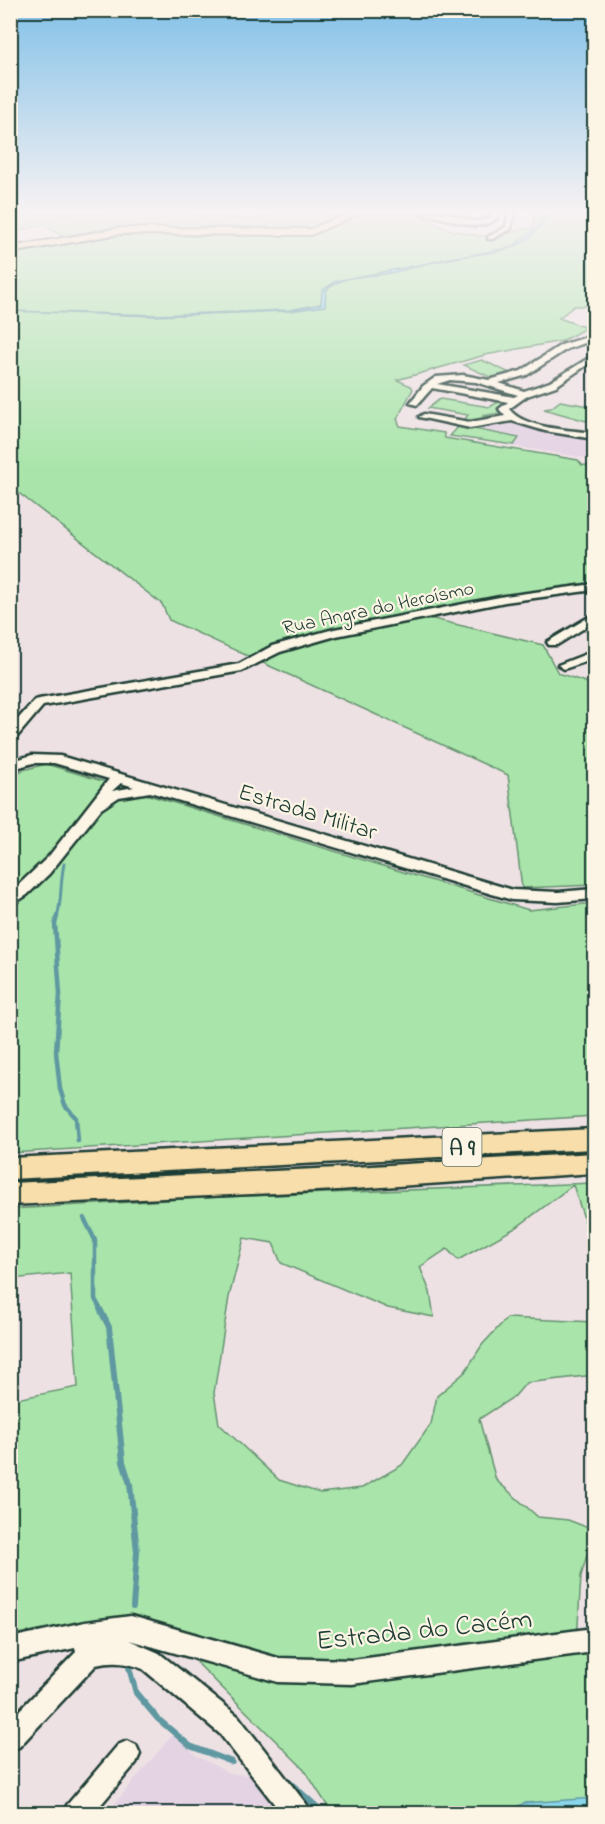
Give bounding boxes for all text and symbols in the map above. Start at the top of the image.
street label: Rua Angra do Heroísmo [280,575,477,645]
street label: Estrada Militar [234,776,381,851]
road number: A 9 [442,1128,482,1166]
street label: Estrada do Cacém [314,1600,534,1663]

